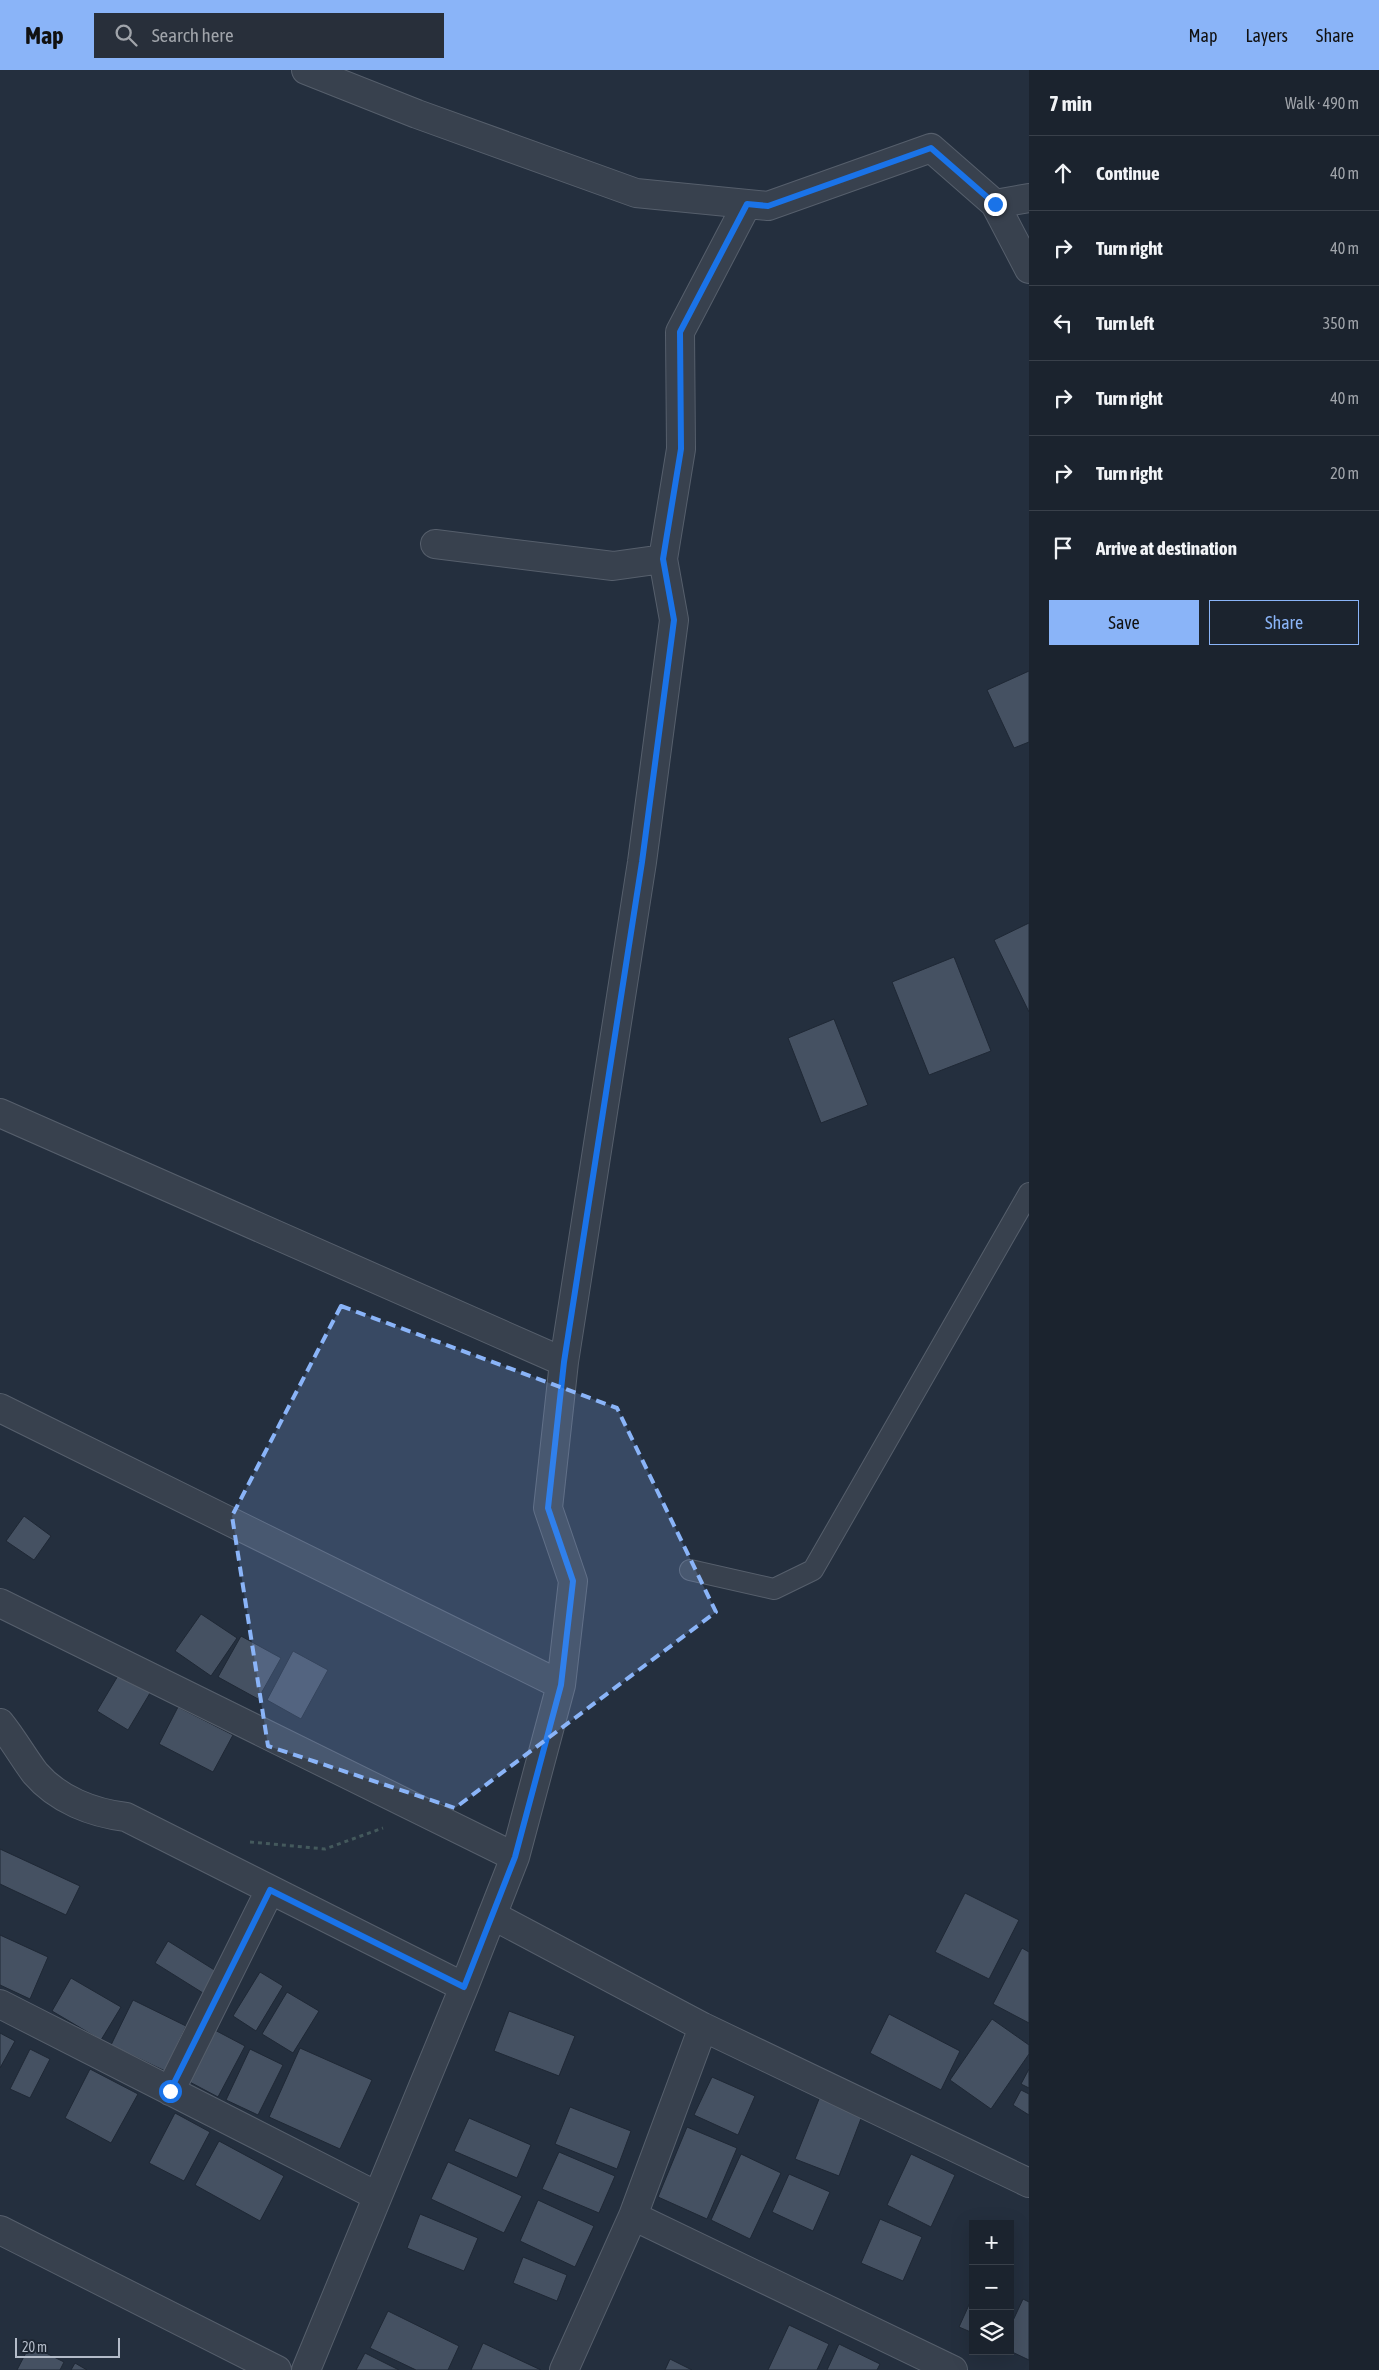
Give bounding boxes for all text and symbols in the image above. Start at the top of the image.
search box [94,13,444,58]
icon: search [112,21,140,49]
text: Map [25,22,64,49]
text: Search here [152,24,234,46]
text: Map [1188,25,1217,46]
text: Layers [1245,25,1288,46]
text: Share [1316,25,1354,46]
text: 7 min [1049,91,1092,115]
text: Walk · 490 m [1285,94,1359,112]
icon: ahead [1049,159,1077,187]
text: Continue [1096,162,1160,184]
text: 40 m [1330,164,1359,182]
route end [984,193,1007,216]
icon: right [1049,234,1077,262]
text: Turn right [1096,237,1163,259]
text: 40 m [1330,239,1359,257]
icon: left [1049,309,1077,337]
text: Turn left [1096,312,1154,334]
text: 350 m [1323,314,1359,332]
icon: right [1049,384,1077,412]
text: Turn right [1096,387,1163,409]
text: 40 m [1330,389,1359,407]
icon: right [1049,459,1077,487]
text: Turn right [1096,462,1163,484]
text: 20 m [1330,464,1359,482]
icon: arrive [1049,534,1077,562]
text: Arrive at destination [1096,537,1237,559]
button: Save [1049,600,1199,645]
button: Share [1209,600,1359,645]
route start [159,2080,182,2103]
map controls [969,2220,1014,2355]
button: + [969,2220,1014,2265]
button: − [969,2265,1014,2310]
button: layers [969,2310,1014,2355]
scale bar [15,2335,120,2358]
text: 20 m [22,2339,47,2355]

